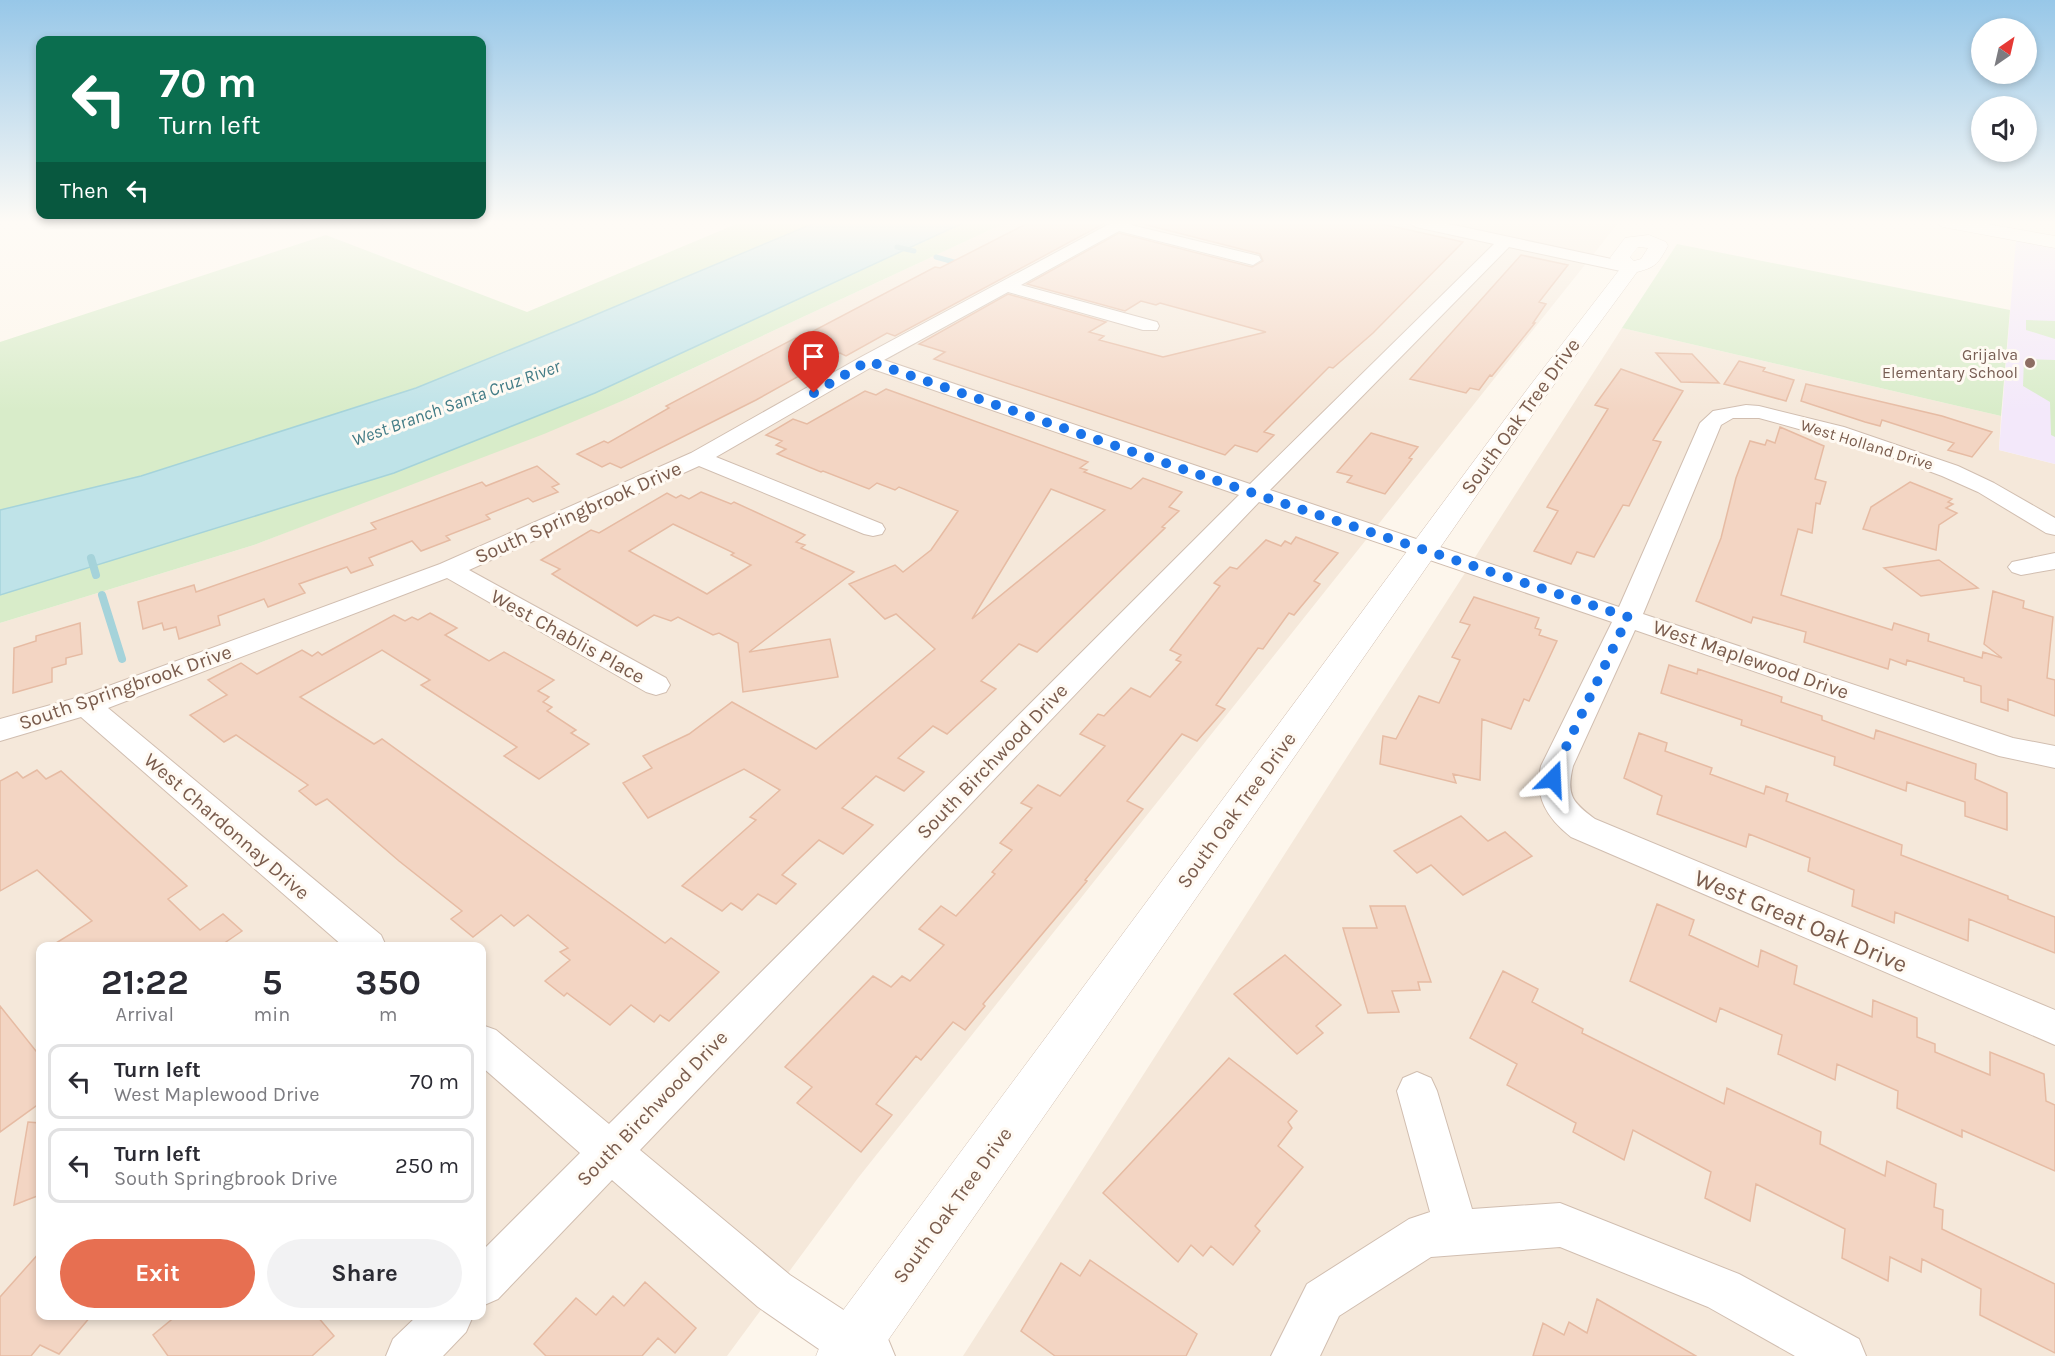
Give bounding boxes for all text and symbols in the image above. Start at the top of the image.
north arrow [1971,18,2037,84]
map controls [1971,18,2037,162]
text: 70 m [159,58,257,108]
icon: left [60,60,138,138]
button: sound [1971,96,2037,162]
text: Turn left [159,109,260,141]
icon: left [121,174,154,207]
text: Then [60,178,109,204]
pin [788,331,839,393]
street label: South Oak Tree Drive [1456,334,1585,499]
icon: arrive [797,340,830,373]
place label: Grijalva Elementary School [1882,345,2018,382]
water label: West Branch Santa Cruz River [349,355,564,451]
marker: Grijalva Elementary School [2023,356,2037,370]
street label: West Holland Drive [1798,415,1935,474]
street label: South Springbrook Drive [471,457,685,568]
street label: West Chablis Place [487,585,649,688]
street label: West Maplewood Drive [1650,615,1852,704]
street label: South Springbrook Drive [16,640,235,735]
street label: South Birchwood Drive [912,679,1073,844]
street label: South Oak Tree Drive [1172,728,1301,893]
position arrow [1521,747,1585,811]
street label: West Chardonnay Drive [139,748,314,904]
street label: West Great Oak Drive [1690,863,1912,979]
text: 21:22 [101,961,189,1003]
text: 5 [261,961,282,1003]
text: 350 [355,961,421,1003]
text: Arrival [115,1003,174,1026]
text: min [253,1003,290,1026]
text: m [379,1003,397,1026]
street label: South Birchwood Drive [572,1026,733,1191]
text: Turn left [114,1057,201,1083]
icon: left [63,1065,96,1098]
text: 70 m [410,1069,459,1095]
text: West Maplewood Drive [114,1083,319,1106]
street label: South Oak Tree Drive [888,1123,1017,1288]
text: Turn left [114,1141,201,1167]
icon: left [63,1149,96,1182]
text: 250 m [395,1153,459,1179]
text: South Springbrook Drive [114,1167,337,1190]
button: Exit [60,1239,255,1308]
button: Share [267,1239,462,1308]

